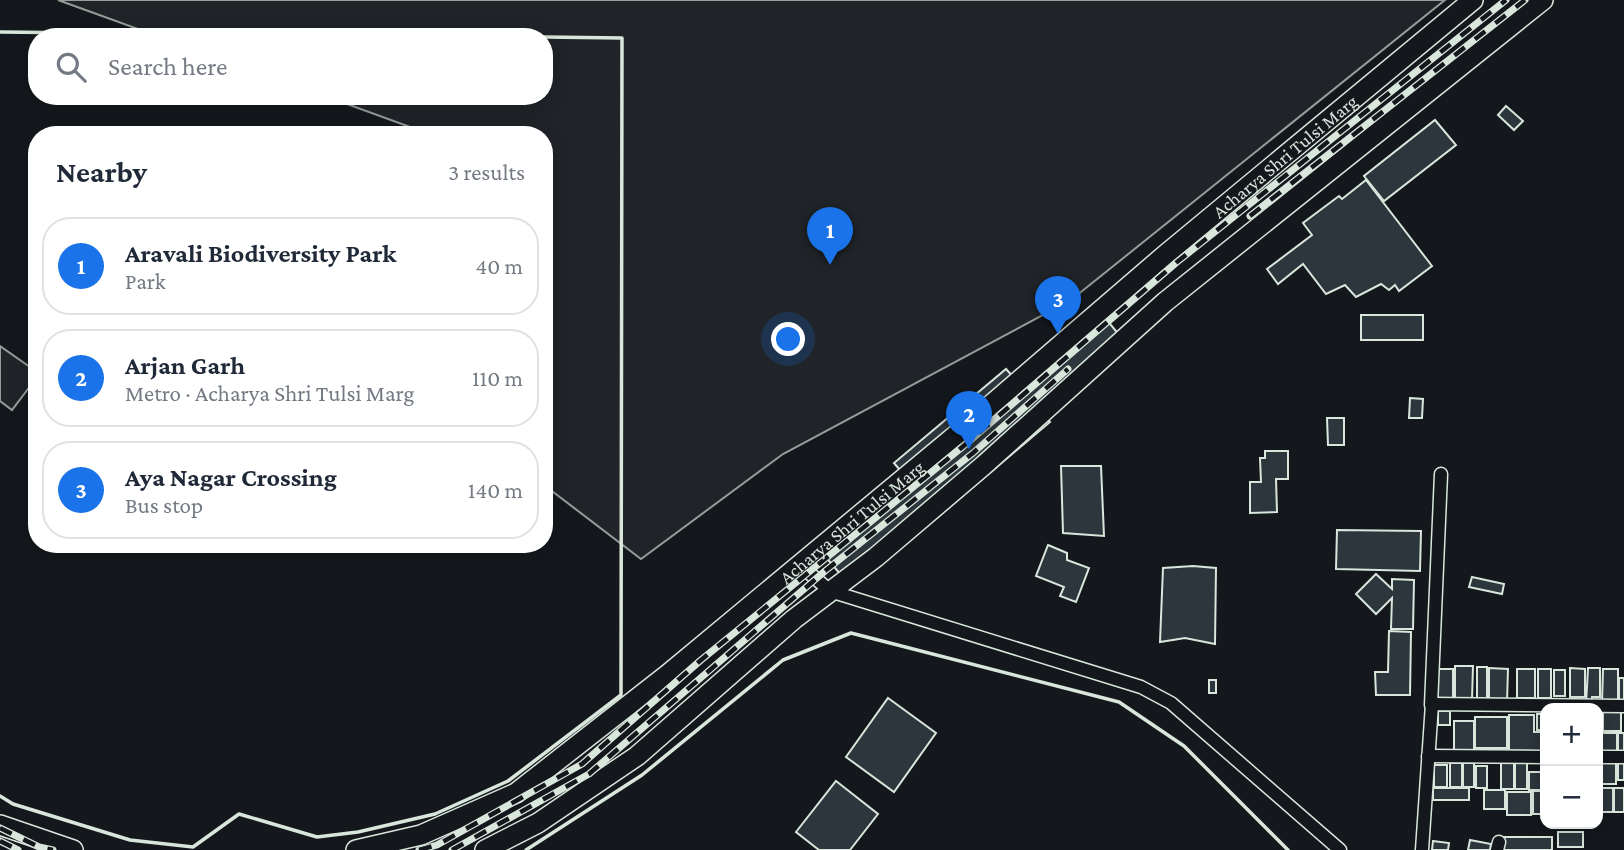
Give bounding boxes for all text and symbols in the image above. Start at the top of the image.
search box [28,28,553,105]
icon: search [52,48,90,86]
text: Search here [108,52,227,81]
street label: Acharya Shri Tulsi Marg [1208,90,1361,222]
text: Nearby [56,155,147,188]
text: 3 results [448,159,525,185]
pin: 1 [807,207,853,265]
text: Aravali Biodiversity Park [125,239,396,268]
text: 1 [77,253,85,279]
text: 40 m [475,253,523,279]
text: Park [125,268,166,294]
pin: 3 [1035,276,1081,334]
your location [771,322,805,356]
text: Arjan Garh [125,351,245,380]
text: 2 [75,365,87,391]
text: 110 m [472,365,523,391]
text: Metro · Acharya Shri Tulsi Marg [125,380,414,406]
pin: 2 [946,391,992,449]
street label: Acharya Shri Tulsi Marg [775,456,928,588]
text: Aya Nagar Crossing [125,463,337,492]
text: 3 [75,477,87,503]
text: 140 m [468,477,523,503]
text: Bus stop [125,492,203,518]
map controls [1540,703,1603,829]
button: + [1540,703,1603,766]
button: − [1540,766,1603,829]

